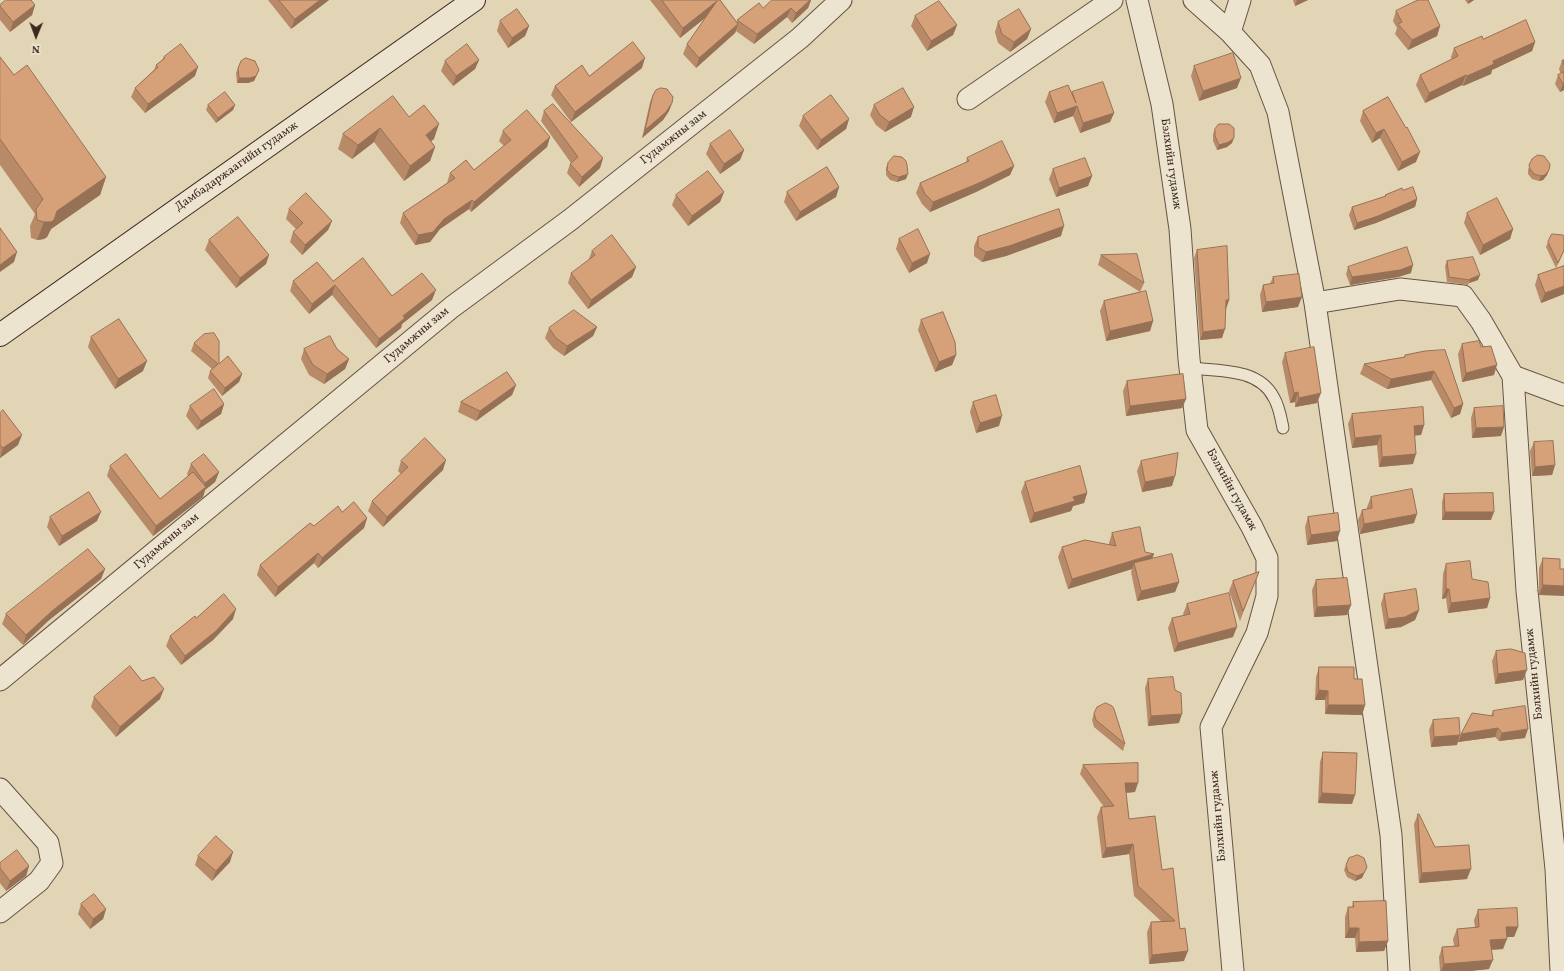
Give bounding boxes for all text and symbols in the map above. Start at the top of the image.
north arrow [16,16,56,56]
text: N [32,41,40,56]
street label: Гудамжны зам [638,108,710,168]
street label: Бэлхийн гудамж [1156,117,1184,211]
street label: Дамбадаржаагийн гудамж [173,119,301,215]
street label: Гудамжны зам [382,305,452,367]
street label: Бэлхийн гудамж [1202,446,1260,534]
street label: Гудамжны зам [132,511,202,573]
street label: Бэлхийн гудамж [1523,628,1547,720]
street label: Бэлхийн гудамж [1208,770,1230,862]

